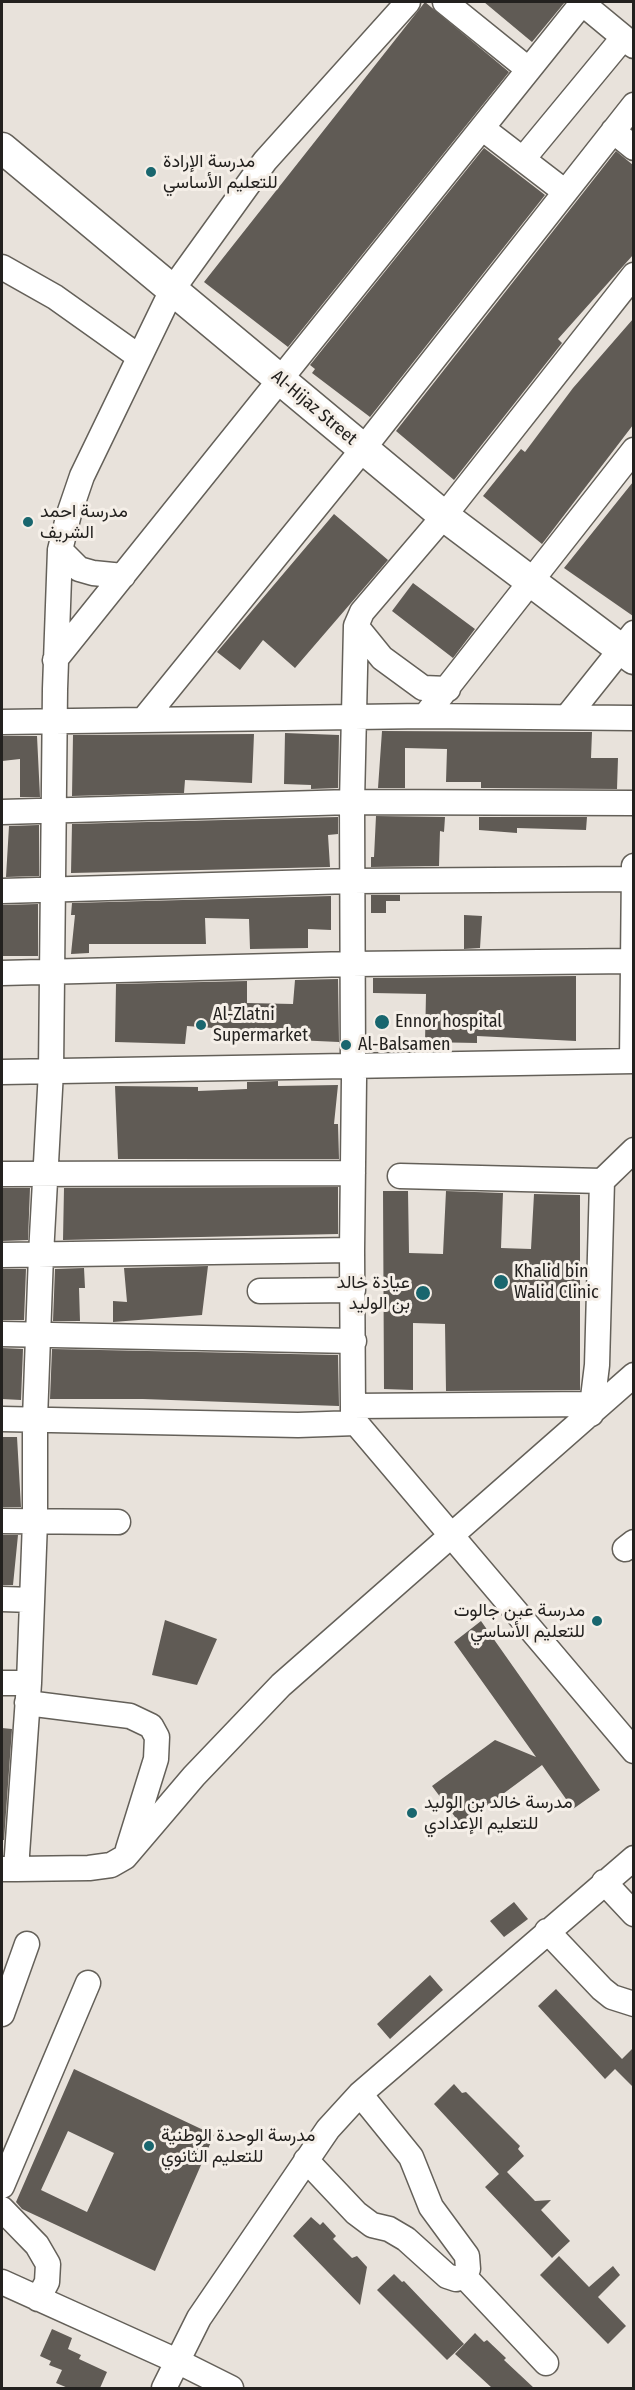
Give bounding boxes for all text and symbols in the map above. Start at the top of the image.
place label: مدرسة الإرادة للتعليم الأساسي [163,151,278,194]
marker: مدرسة الإرادة للتعليم الأساسي [144,165,158,179]
street label: Al-Hijaz Street [267,366,361,450]
place label: مدرسة احمد الشريف [40,501,128,544]
marker: مدرسة احمد الشريف [21,515,35,529]
place label: Al-Zlatni Supermarket [213,1004,308,1046]
place label: Ennor hospital [395,1011,502,1033]
marker: Ennor hospital [373,1013,391,1031]
marker: Al-Zlatni Supermarket [194,1018,208,1032]
place label: Al-Balsamen [358,1034,451,1056]
marker: Al-Balsamen [339,1038,353,1052]
place label: Khalid bin Walid Clinic [514,1261,599,1304]
place label: عيادة خالد بن الوليد [337,1272,410,1314]
marker: Khalid bin Walid Clinic [492,1273,510,1291]
marker: عيادة خالد بن الوليد [414,1284,432,1302]
place label: مدرسة عين جالوت للتعليم الأساسي [454,1600,585,1642]
marker: مدرسة عين جالوت للتعليم الأساسي [590,1614,604,1628]
place label: مدرسة خالد بن الوليد للتعليم الإعدادي [424,1792,573,1834]
marker: مدرسة خالد بن الوليد للتعليم الإعدادي [405,1806,419,1820]
place label: مدرسة الوحدة الوطنية للتعليم الثانوي [161,2125,315,2168]
marker: مدرسة الوحدة الوطنية للتعليم الثانوي [142,2139,156,2153]

